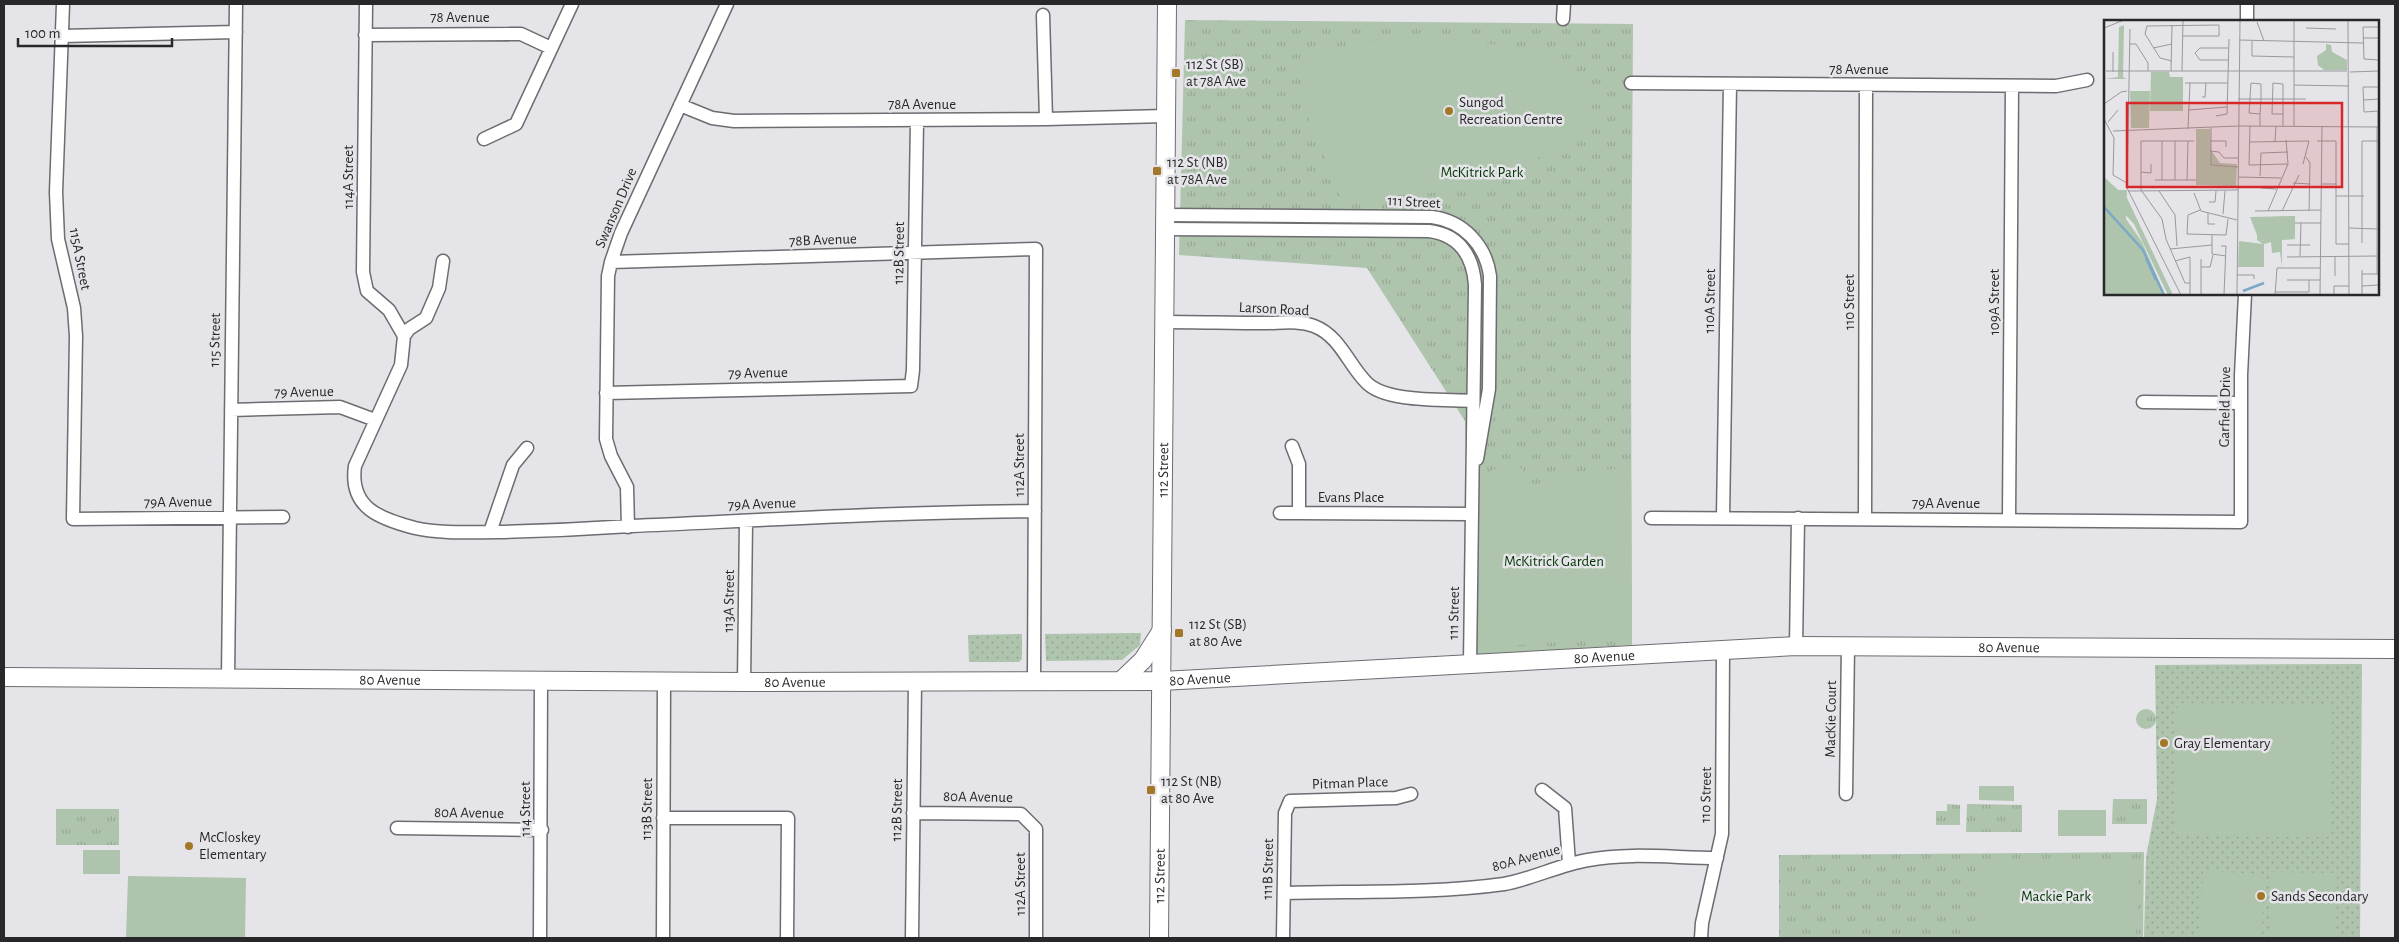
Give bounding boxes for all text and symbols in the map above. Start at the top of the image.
street label: 78 Avenue [430,10,490,25]
scale bar [18,15,171,47]
inset map [2104,20,2379,295]
text: 100 m [25,26,60,41]
place label: 112 St (SB) at 78A Ave [1186,57,1246,89]
street label: 78 Avenue [1829,62,1889,77]
marker: 112 St (SB) at 78A Ave [1170,67,1182,79]
place label: Sungod Recreation Centre [1459,95,1563,127]
street label: 78A Avenue [888,97,956,112]
marker: Sungod Recreation Centre [1443,105,1455,117]
street label: 114A Street [341,145,356,209]
place label: 112 St (NB) at 78A Ave [1167,155,1228,187]
marker: 112 St (NB) at 78A Ave [1151,165,1163,177]
park label: McKitrick Park [1441,165,1524,180]
street label: Swanson Drive [592,166,640,250]
street label: 111 Street [1387,193,1441,211]
street label: 112B Street [891,221,907,285]
street label: 115A Street [67,227,93,292]
street label: 78B Avenue [789,231,857,249]
street label: 110A Street [1702,268,1718,333]
street label: 109A Street [1987,268,2002,335]
street label: 110 Street [1842,274,1857,330]
street label: Larson Road [1238,300,1310,318]
street label: 115 Street [207,312,223,367]
street label: 79 Avenue [728,365,788,381]
street label: Garfield Drive [2217,366,2233,448]
street label: 79 Avenue [274,384,334,400]
street label: 112A Street [1012,433,1027,497]
street label: 112 Street [1155,442,1171,498]
street label: Evans Place [1318,490,1384,505]
street label: 79A Avenue [144,494,212,510]
street label: 79A Avenue [728,495,796,513]
street label: 79A Avenue [1912,496,1980,511]
park label: McKitrick Garden [1504,554,1604,569]
street label: 113A Street [721,569,737,633]
street label: 111 Street [1446,586,1462,640]
place label: 112 St (SB) at 80 Ave [1189,617,1247,649]
marker: 112 St (SB) at 80 Ave [1173,627,1185,639]
street label: 80 Avenue [1978,639,2040,655]
street label: 80 Avenue [1573,647,1635,666]
street label: 80 Avenue [1169,670,1231,688]
street label: 80 Avenue [359,672,421,687]
street label: 80 Avenue [764,674,826,689]
street label: MacKie Court [1823,680,1839,758]
place label: Gray Elementary [2174,736,2271,751]
marker: Gray Elementary [2158,737,2170,749]
street label: 110 Street [1698,767,1714,823]
place label: 112 St (NB) at 80 Ave [1161,774,1222,806]
street label: Pitman Place [1312,774,1388,792]
street label: 113B Street [639,777,655,840]
street label: 112B Street [889,778,905,842]
street label: 114 Street [518,781,533,837]
marker: 112 St (NB) at 80 Ave [1145,784,1157,796]
street label: 80A Avenue [943,789,1013,805]
street label: 80A Avenue [434,805,504,821]
place label: McCloskey Elementary [199,830,267,862]
street label: 111B Street [1260,838,1276,900]
marker: McCloskey Elementary [183,840,195,852]
street label: 80A Avenue [1490,842,1562,874]
street label: 112 Street [1152,848,1167,904]
street label: 112A Street [1013,852,1028,916]
park label: Mackie Park [2021,889,2091,904]
place label: Sands Secondary [2271,889,2369,904]
marker: Sands Secondary [2255,890,2267,902]

